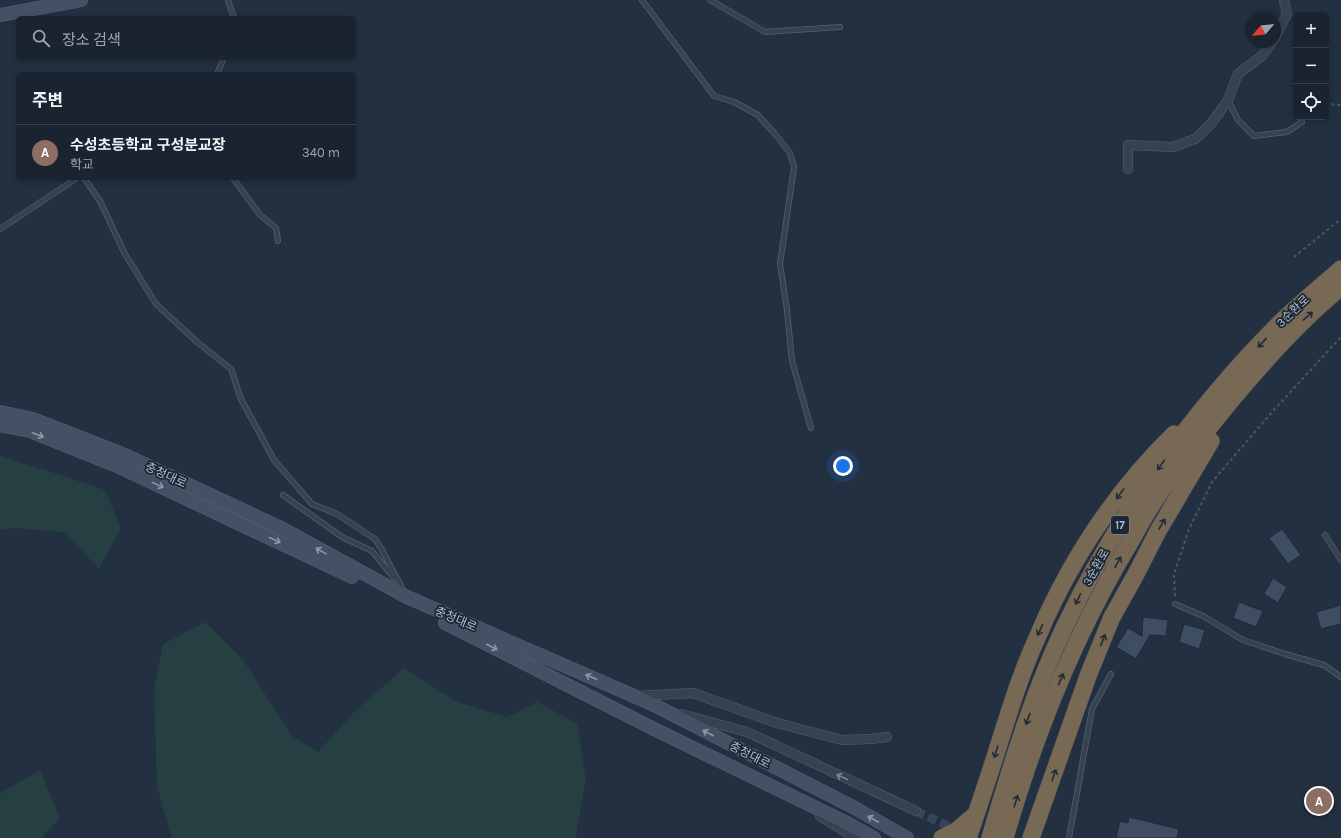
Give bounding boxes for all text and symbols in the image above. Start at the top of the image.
north arrow [1245,12,1281,48]
map controls [1293,12,1329,120]
button: + [1293,12,1329,48]
search box [16,16,356,60]
icon: search [30,27,52,49]
text: 장소 검색 [62,31,121,49]
button: − [1293,48,1329,84]
button: locate [1293,84,1329,120]
text: 주변 [32,90,63,110]
text: 수성초등학교 구성분교장 [70,136,226,154]
text: A [41,145,49,160]
text: 340 m [302,145,340,160]
text: 학교 [70,157,94,172]
street label: 3순환로 [1274,292,1312,330]
one-way arrow [1303,311,1313,321]
one-way arrow [1257,338,1266,348]
one-way arrow [31,431,43,439]
your location [833,456,853,476]
street label: 충청대로 [143,459,189,491]
one-way arrow [1157,459,1165,470]
one-way arrow [151,482,163,489]
one-way arrow [1116,488,1124,499]
road number: 17 [1111,516,1129,534]
one-way arrow [1158,518,1166,530]
one-way arrow [269,537,281,544]
one-way arrow [315,546,327,554]
street label: 3순환로 [1080,546,1112,588]
one-way arrow [1115,556,1123,568]
one-way arrow [1074,593,1081,605]
street label: 충청대로 [433,604,479,634]
one-way arrow [1036,624,1043,636]
one-way arrow [1099,634,1107,646]
one-way arrow [486,644,498,651]
one-way arrow [585,673,597,680]
one-way arrow [1057,673,1065,685]
one-way arrow [1023,712,1031,724]
one-way arrow [702,729,714,736]
street label: 충청대로 [727,739,773,771]
one-way arrow [992,745,999,758]
one-way arrow [1050,769,1058,781]
one-way arrow [837,773,849,780]
pin: A [1306,786,1332,816]
one-way arrow [1013,794,1020,807]
one-way arrow [867,814,879,822]

